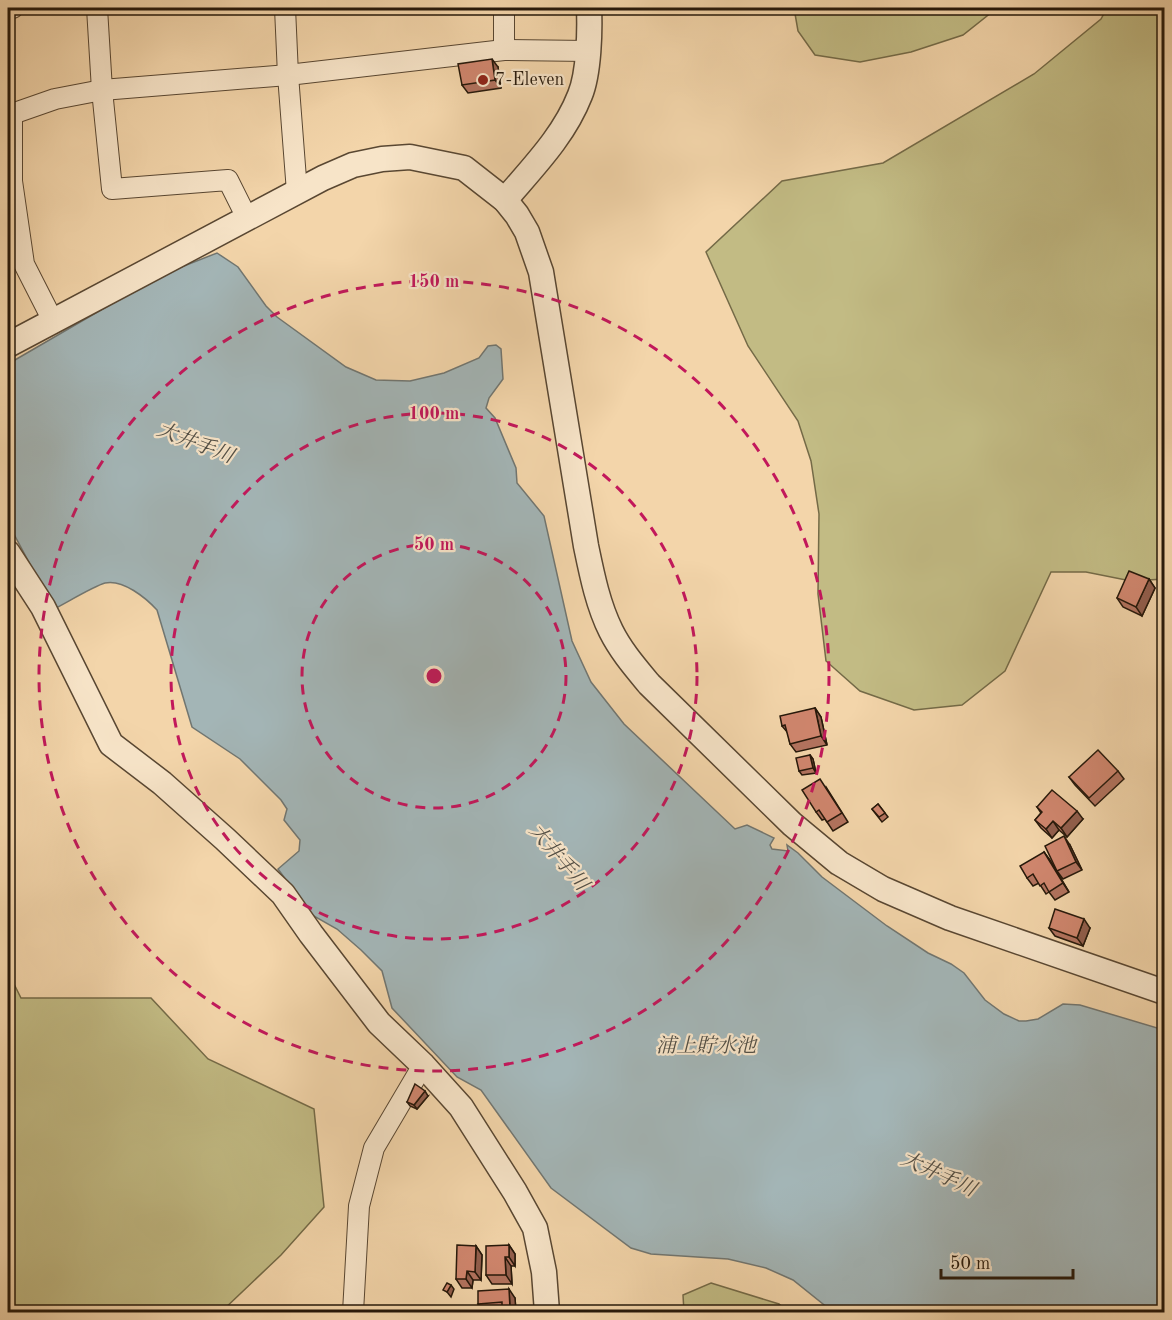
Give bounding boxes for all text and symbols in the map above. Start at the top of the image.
place label: 7-Eleven [495,71,565,89]
marker: 7-Eleven [476,73,490,87]
text: 150 m [409,273,459,291]
text: 100 m [409,405,459,423]
water label: 大井手川 [154,418,239,468]
text: 50 m [414,536,454,554]
centre of rings [424,666,444,686]
water label: 大井手川 [525,820,594,897]
water label: 浦上貯水池 [656,1035,758,1057]
water label: 大井手川 [898,1147,981,1202]
scale bar [941,1242,1073,1280]
text: 50 m [950,1255,990,1273]

